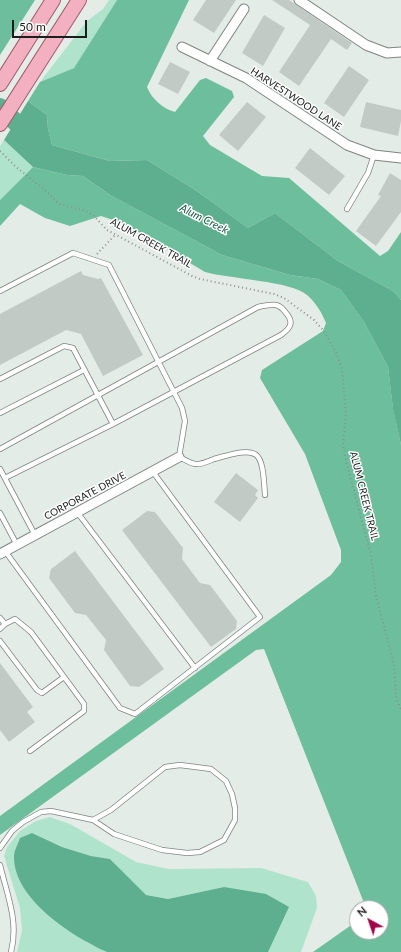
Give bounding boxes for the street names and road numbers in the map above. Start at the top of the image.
street label: HARVESTWOOD LANE [248,65,344,133]
street label: ALUM CREEK TRAIL [108,216,194,270]
street label: ALUM CREEK TRAIL [347,450,381,542]
street label: CORPORATE DRIVE [42,469,128,523]

